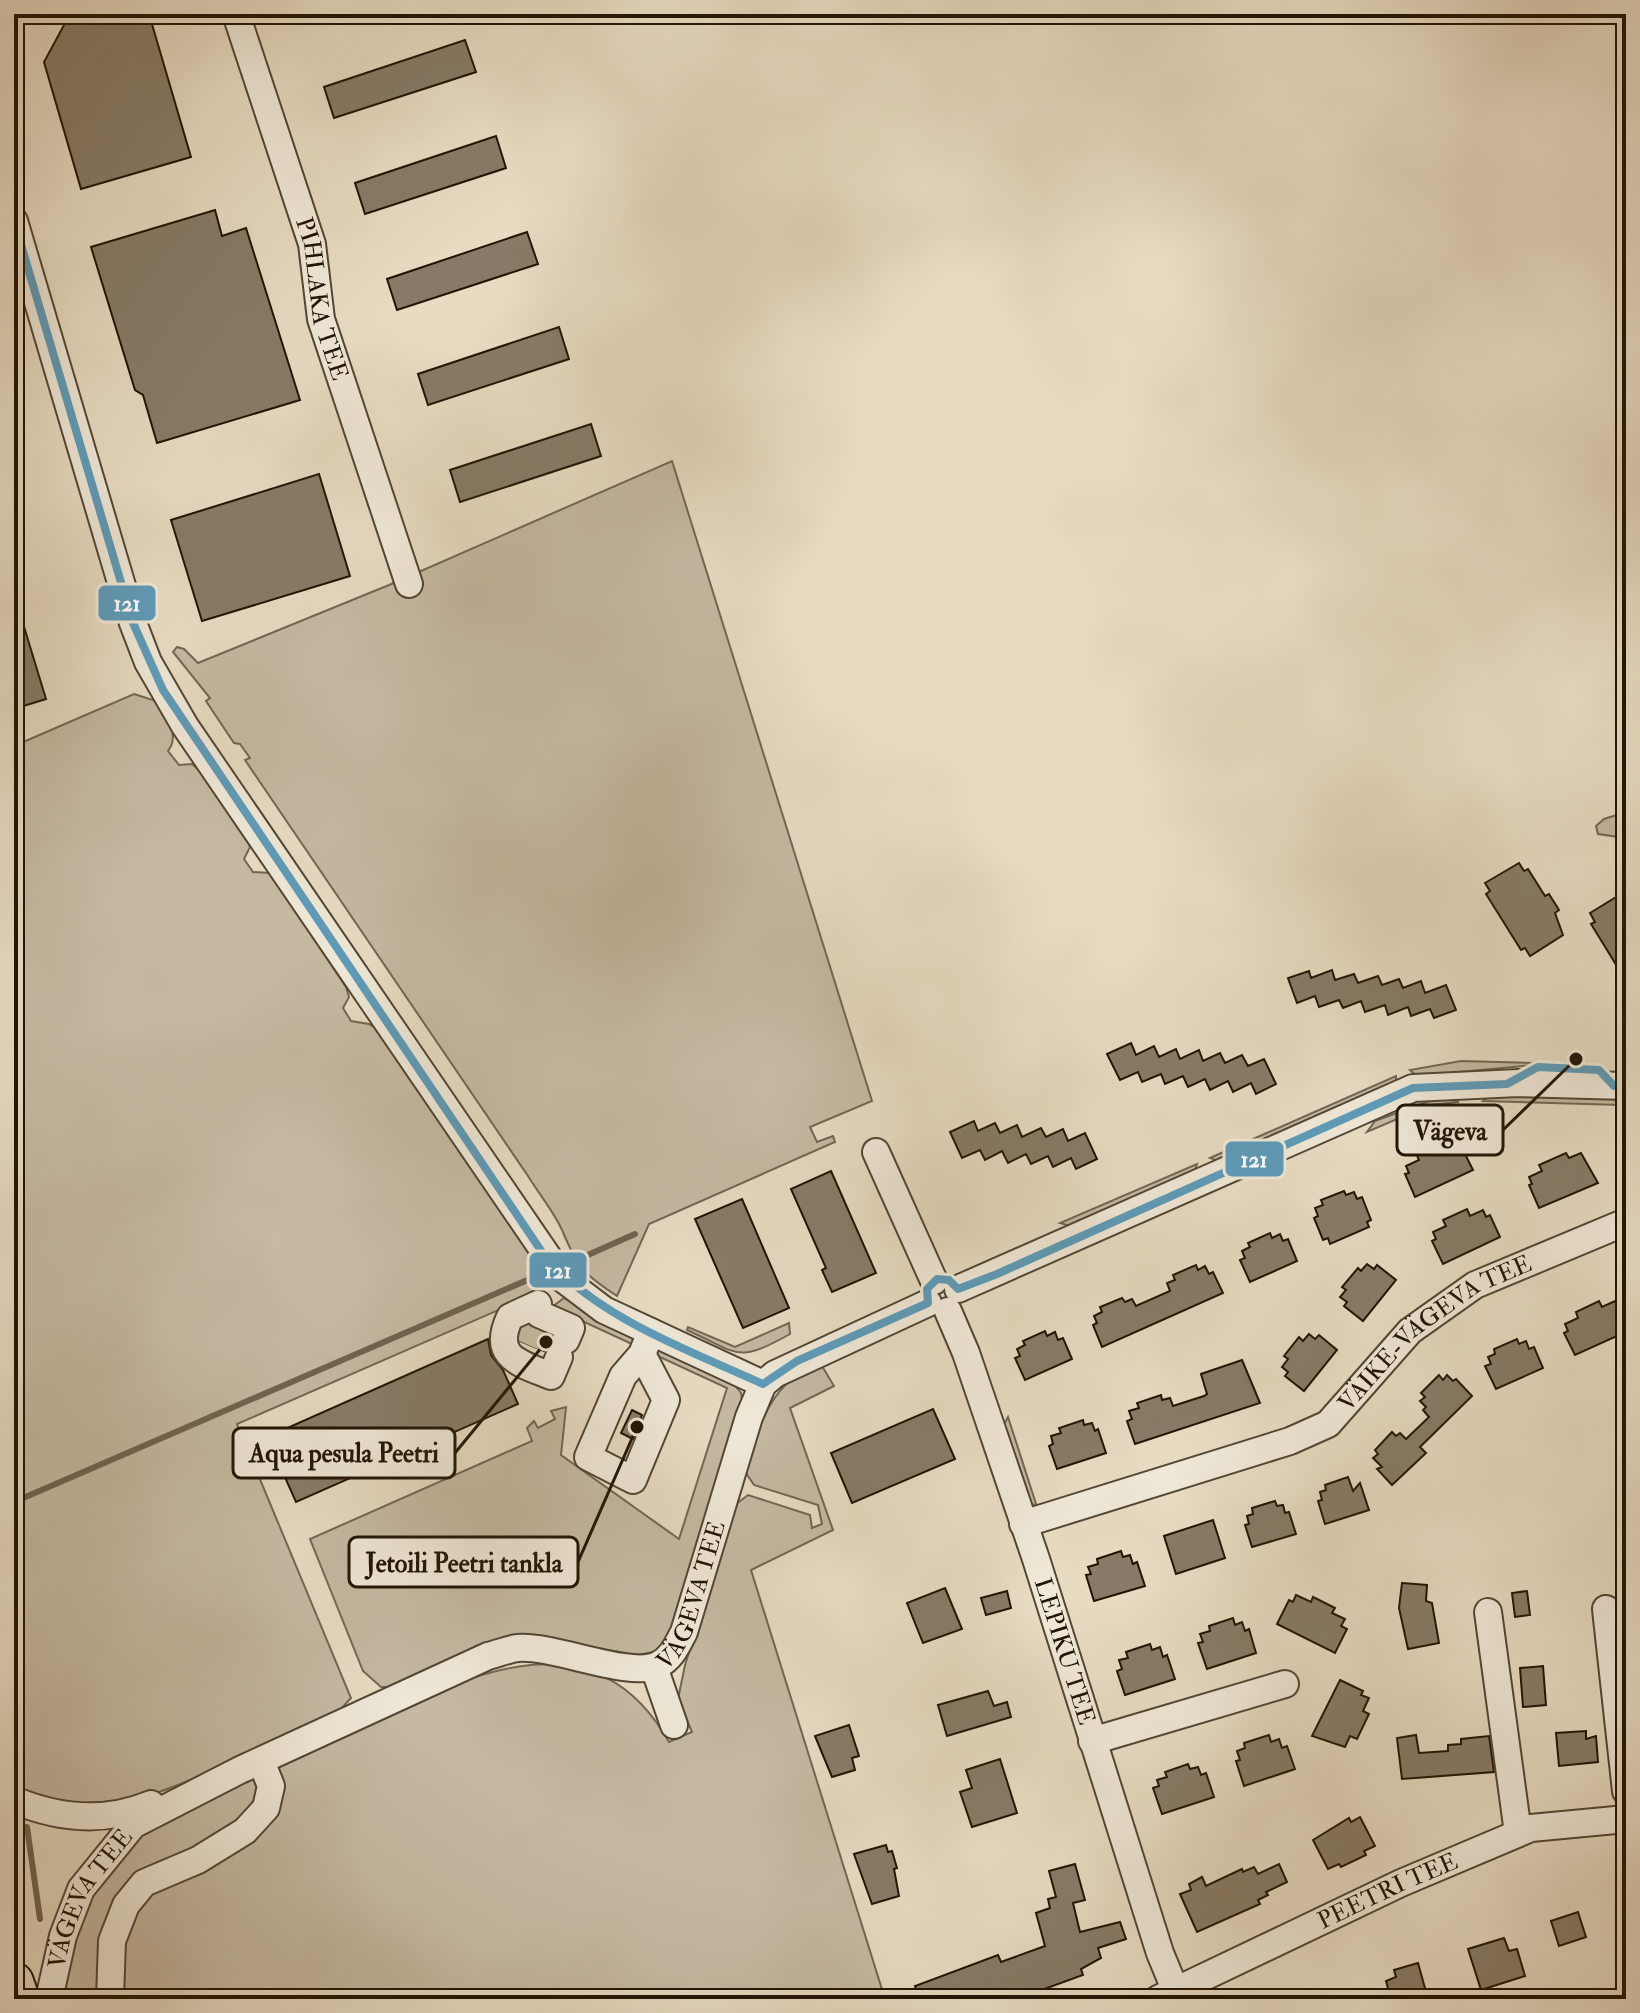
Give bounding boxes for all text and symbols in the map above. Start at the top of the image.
street label: PIHLAKA TEE [288,213,355,384]
line badge: 121 [97,584,157,622]
text: 121 [114,590,141,618]
callout: Vägeva [1397,1105,1503,1155]
text: Vägeva [1412,1116,1488,1149]
line badge: 121 [1224,1140,1285,1178]
text: 121 [1241,1146,1268,1174]
street label: VÄIKE-VÄGEVA TEE [1331,1248,1536,1418]
line badge: 121 [528,1251,588,1289]
text: 121 [545,1257,572,1285]
callout: Aqua pesula Peetri [233,1428,455,1478]
text: Aqua pesula Peetri [248,1438,439,1471]
street label: VÄGEVA TEE [650,1517,733,1677]
callout: Jetoili Peetri tankla [349,1537,578,1587]
text: Jetoili Peetri tankla [364,1548,564,1580]
street label: LEPIKU TEE [1027,1574,1102,1729]
street label: VÄGEVA TEE [41,1823,140,1971]
street label: PEETRI TEE [1313,1846,1463,1937]

